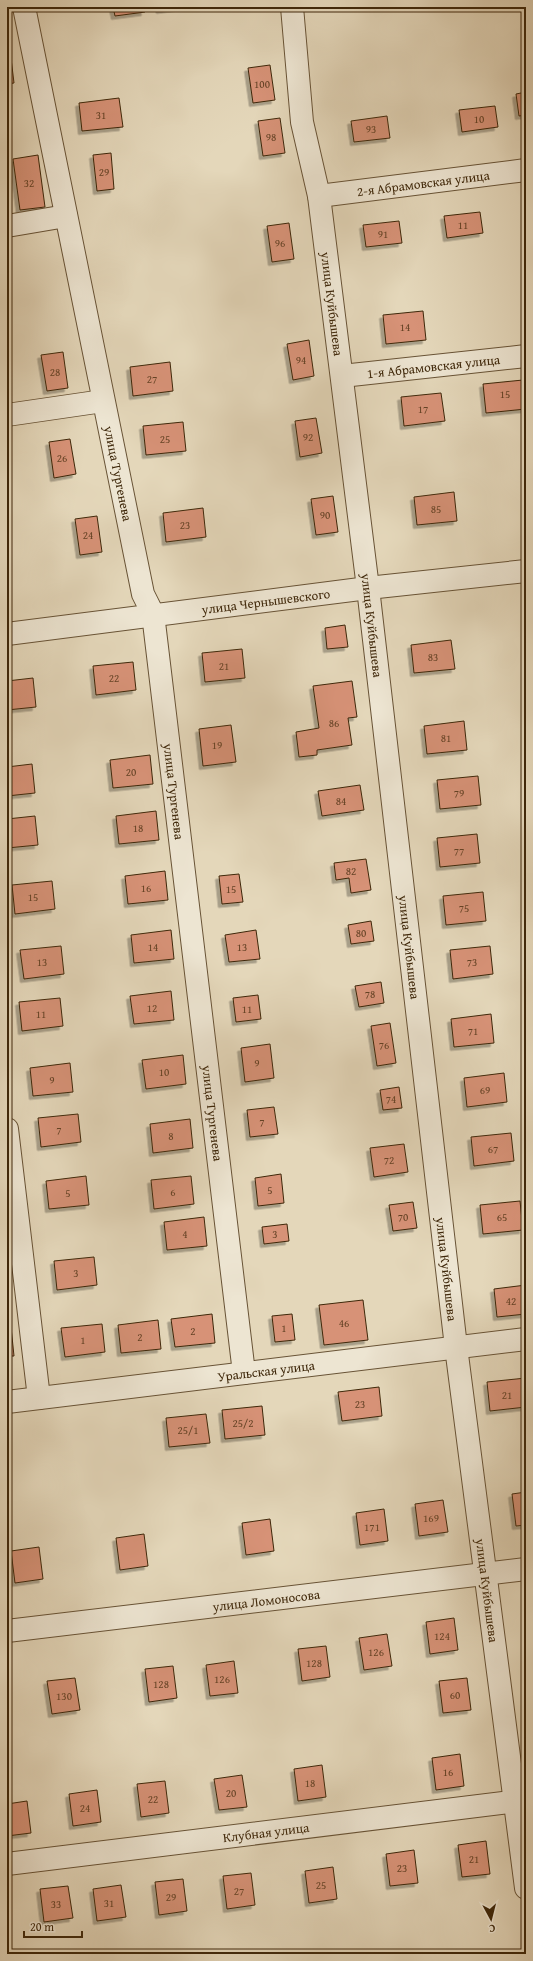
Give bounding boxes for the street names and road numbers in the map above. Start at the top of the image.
street label: 2-я Абрамовская улица [356,165,491,201]
street label: улица Куйбышева [316,250,348,358]
street label: 1-я Абрамовская улица [366,349,502,383]
street label: улица Тургенева [99,423,138,524]
street label: улица Куйбышева [357,571,388,679]
street label: улица Чернышевского [200,583,332,619]
street label: улица Тургенева [159,741,190,841]
street label: улица Куйбышева [394,893,425,1001]
street label: улица Тургенева [198,1063,228,1163]
street label: улица Куйбышева [431,1215,463,1323]
street label: Уральская улица [216,1355,317,1386]
street label: улица Куйбышева [471,1536,504,1644]
street label: улица Ломоносова [210,1584,322,1616]
street label: Клубная улица [222,1817,311,1847]

